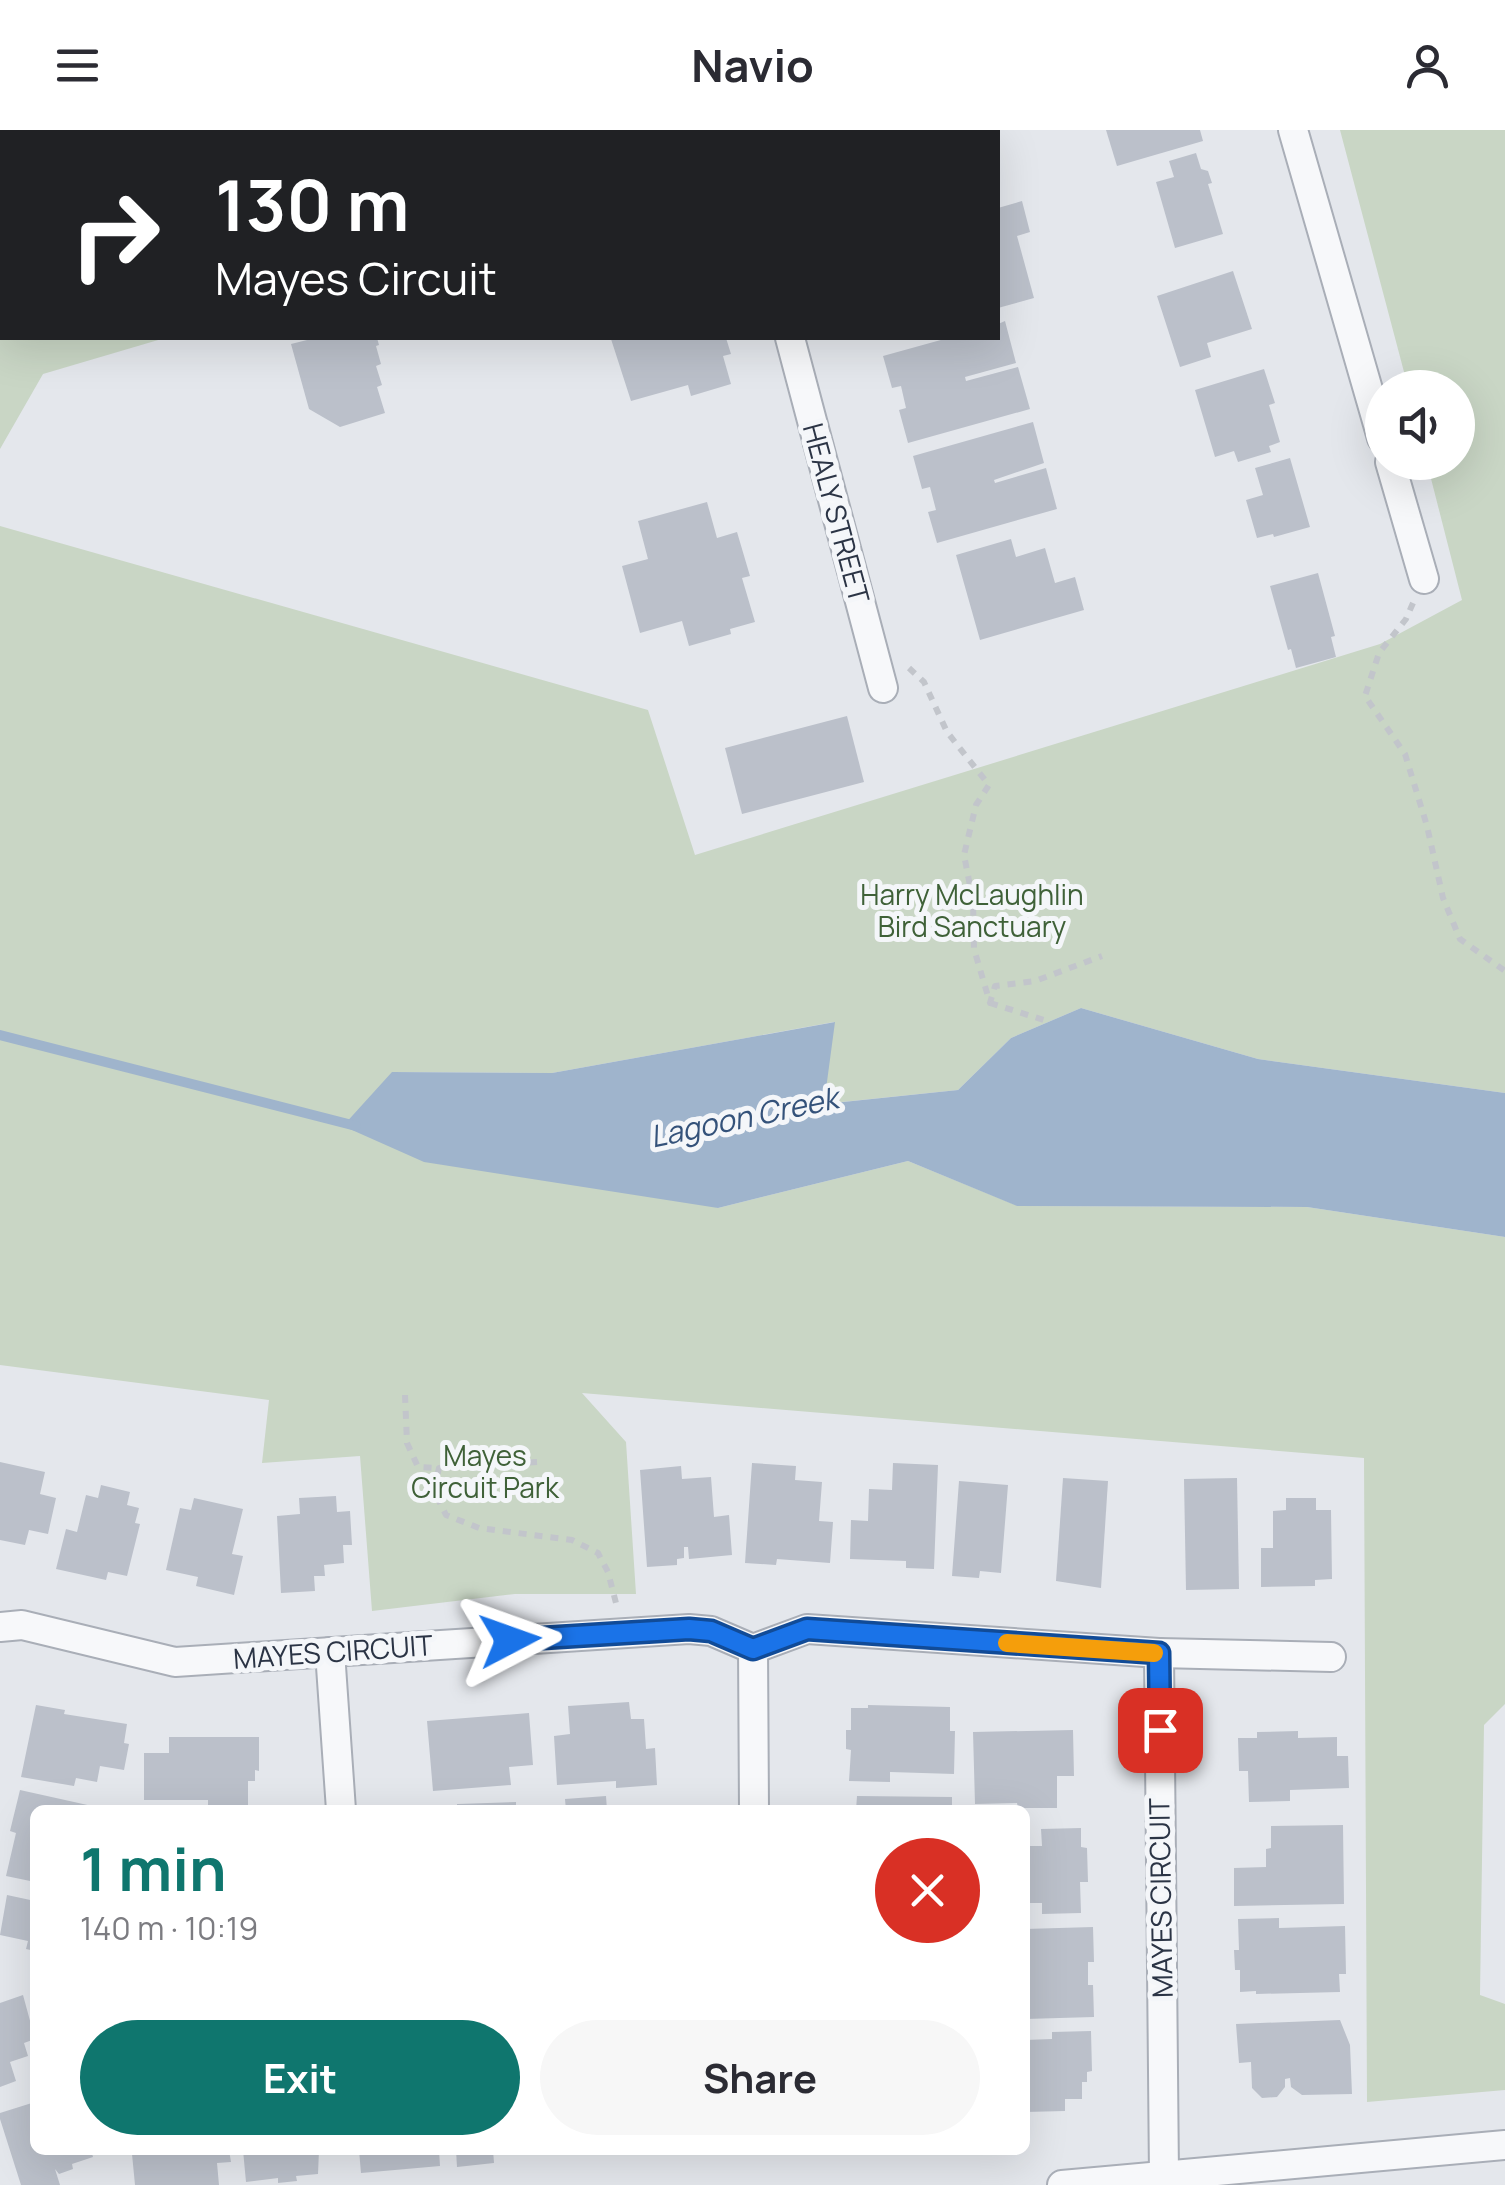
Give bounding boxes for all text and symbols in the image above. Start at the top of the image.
text: Navio [691,34,814,96]
icon: menu [50,38,105,93]
icon: person [1400,38,1455,93]
text: 130 m [215,156,409,252]
icon: right [50,170,180,300]
text: Mayes Circuit [215,247,497,309]
map controls [1365,370,1475,480]
button: sound [1365,370,1475,480]
street label: HEALY STREET [795,419,879,607]
park label: Harry McLaughlin Bird Sanctuary [860,875,1084,945]
water label: Lagoon Creek [646,1076,845,1156]
park label: Mayes Circuit Park [411,1436,560,1506]
position arrow [458,1588,562,1692]
street label: MAYES CIRCUIT [232,1625,434,1677]
pin [1118,1688,1203,1773]
icon: arrive [1133,1703,1188,1758]
street label: MAYES CIRCUIT [1139,1797,1181,1998]
text: 1 min [80,1827,227,1909]
button: close [875,1838,980,1943]
text: 140 m · 10:19 [80,1906,258,1950]
button: Exit [80,2020,520,2135]
button: Share [540,2020,980,2135]

